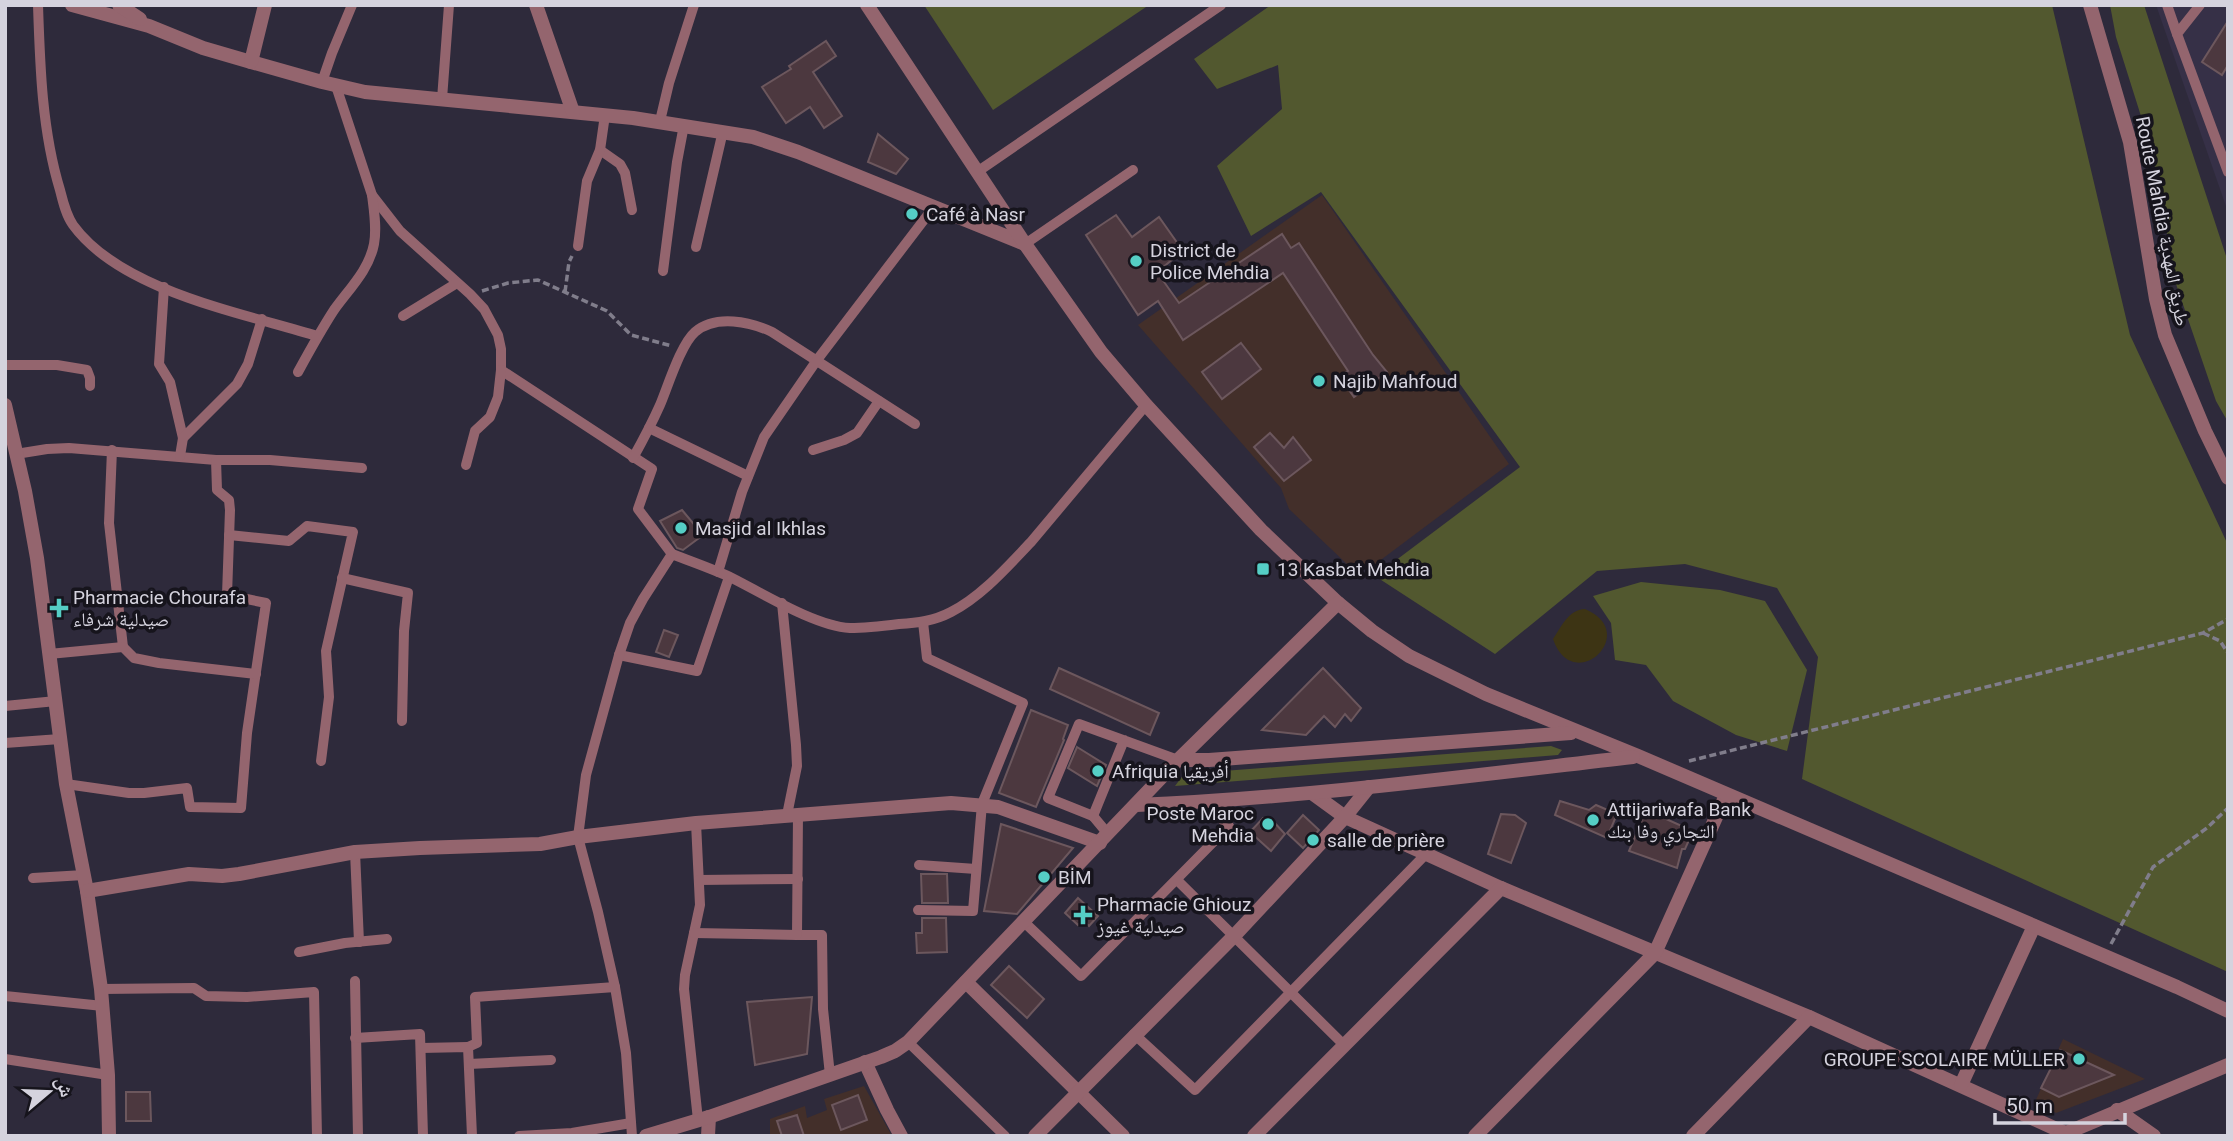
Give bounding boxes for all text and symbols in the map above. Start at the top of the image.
street label: Route Mahdia طريق المهدية [2131,114,2194,328]
place label: Café à Nasr [926,203,1026,226]
marker: Café à Nasr [904,206,920,222]
place label: District de Police Mehdia [1150,239,1269,284]
marker: District de Police Mehdia [1128,253,1144,269]
place label: Najib Mahfoud [1333,370,1457,393]
marker: Najib Mahfoud [1311,373,1327,389]
place label: Masjid al Ikhlas [695,517,826,540]
marker: Masjid al Ikhlas [673,520,689,536]
place label: 13 Kasbat Mehdia [1277,558,1430,581]
marker: 13 Kasbat Mehdia [1255,561,1271,577]
place label: Pharmacie Chourafa صيدلية شرفاء [73,586,246,631]
marker: Pharmacie Chourafa صيدلية شرفاء [51,600,67,616]
place label: Afriquia أفريقيا [1112,760,1229,783]
marker: Afriquia أفريقيا [1090,763,1106,779]
place label: Attijariwafa Bank التجاري وفا بنك [1607,798,1751,847]
place label: Poste Maroc Mehdia [1147,802,1254,847]
marker: Attijariwafa Bank التجاري وفا بنك [1585,812,1601,828]
marker: Poste Maroc Mehdia [1260,816,1276,832]
place label: salle de prière [1327,829,1445,852]
marker: salle de prière [1305,832,1321,848]
place label: BİM [1058,866,1092,889]
marker: BİM [1036,869,1052,885]
place label: Pharmacie Ghiouz صيدلية غيوز [1096,893,1251,938]
marker: Pharmacie Ghiouz صيدلية غيوز [1075,907,1091,923]
place label: GROUPE SCOLAIRE MÜLLER [1824,1048,2065,1071]
marker: GROUPE SCOLAIRE MÜLLER [2071,1051,2087,1067]
north arrow [14,1057,84,1127]
text: ش [50,1073,79,1100]
scale bar [1995,1082,2124,1126]
text: 50 m [2006,1094,2053,1118]

